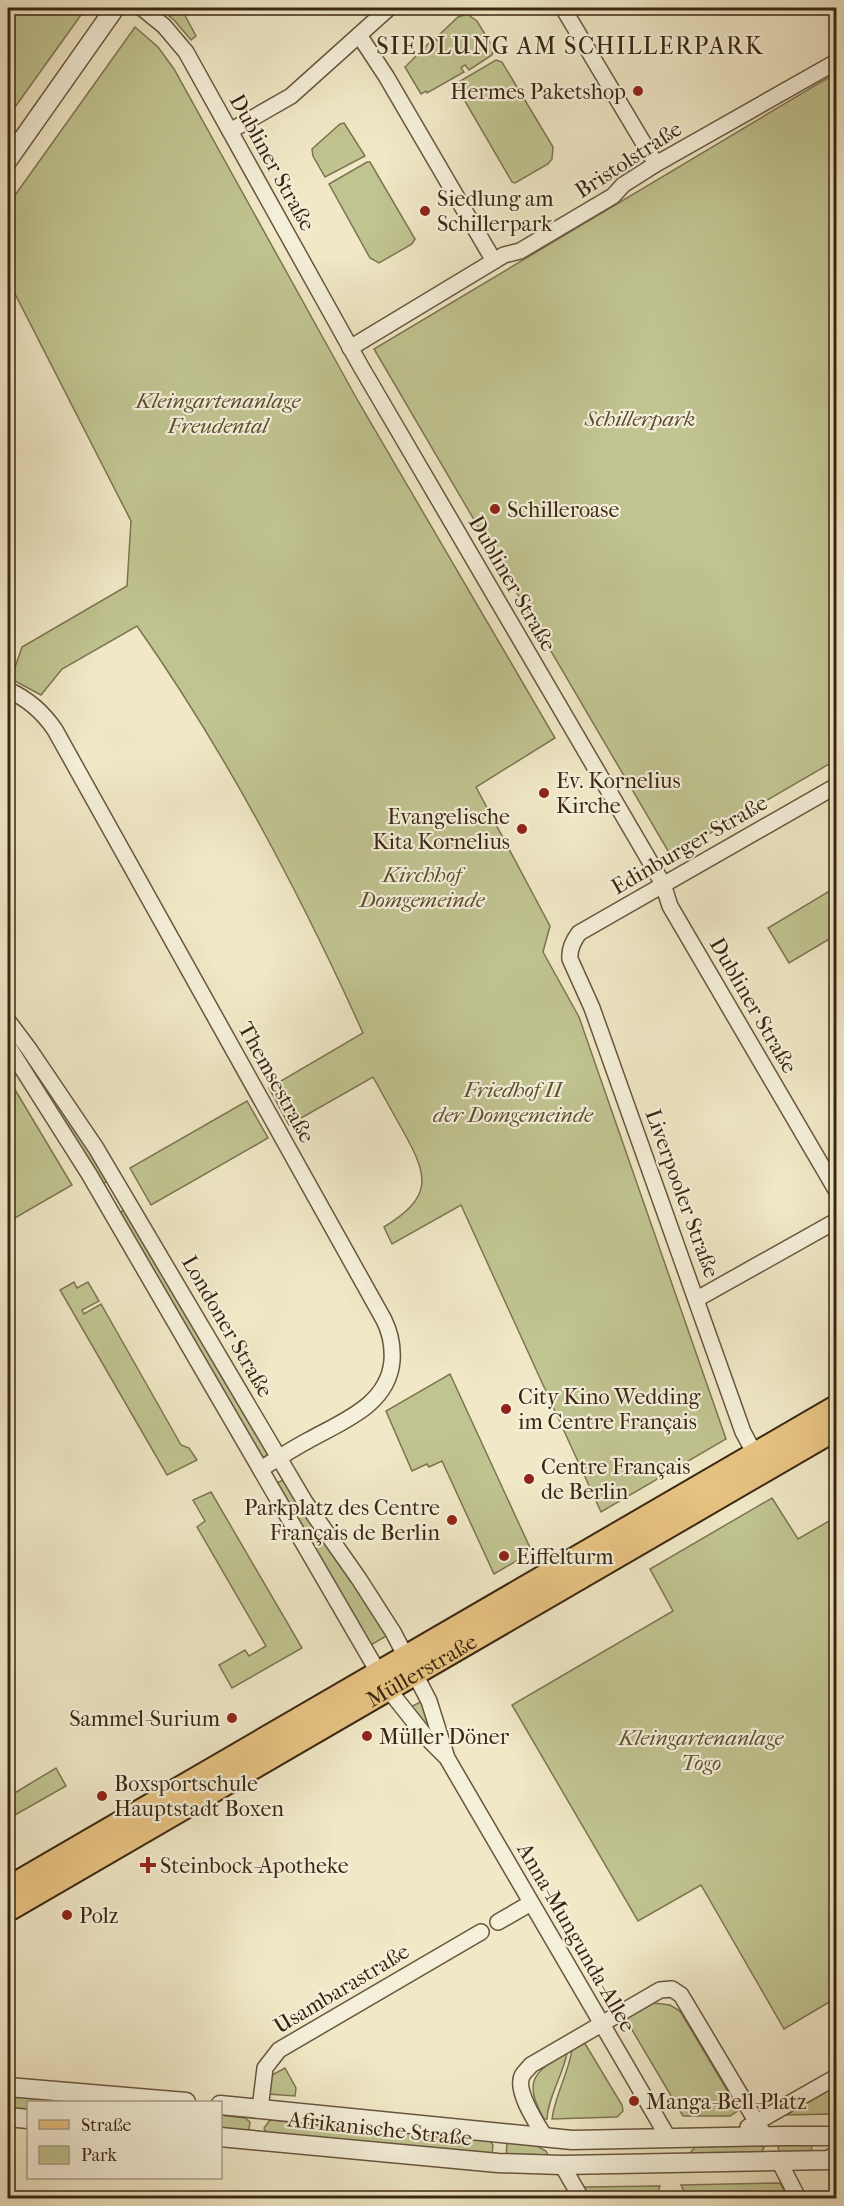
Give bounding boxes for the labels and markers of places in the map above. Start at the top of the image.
place label: Hermes Paketshop [450,79,626,105]
marker: Hermes Paketshop [631,84,645,98]
place label: Siedlung am Schillerpark [437,186,554,237]
marker: Siedlung am Schillerpark [418,204,432,218]
place label: Schilleroase [507,497,619,523]
marker: Schilleroase [488,502,502,516]
place label: Ev. Kornelius Kirche [556,768,681,819]
marker: Ev. Kornelius Kirche [537,786,551,800]
place label: Evangelische Kita Kornelius [373,804,510,855]
marker: Evangelische Kita Kornelius [515,822,529,836]
place label: City Kino Wedding im Centre Français [518,1384,701,1435]
marker: City Kino Wedding im Centre Français [499,1402,513,1416]
place label: Centre Français de Berlin [541,1454,690,1505]
marker: Centre Français de Berlin [522,1472,536,1486]
place label: Parkplatz des Centre Français de Berlin [244,1495,440,1546]
marker: Parkplatz des Centre Français de Berlin [445,1513,459,1527]
place label: Eiffelturm [516,1544,614,1570]
marker: Eiffelturm [497,1549,511,1563]
place label: Sammel-Surium [69,1706,221,1732]
marker: Sammel-Surium [225,1711,239,1725]
place label: Müller Döner [379,1724,510,1750]
marker: Müller Döner [360,1729,374,1743]
place label: Boxsportschule Hauptstadt Boxen [114,1771,284,1822]
marker: Boxsportschule Hauptstadt Boxen [95,1789,109,1803]
place label: Steinbock-Apotheke [160,1853,349,1879]
marker: Steinbock-Apotheke [141,1858,155,1872]
place label: Polz [79,1903,119,1929]
marker: Polz [60,1908,74,1922]
place label: Manga-Bell-Platz [646,2089,807,2115]
marker: Manga-Bell-Platz [627,2094,641,2108]

